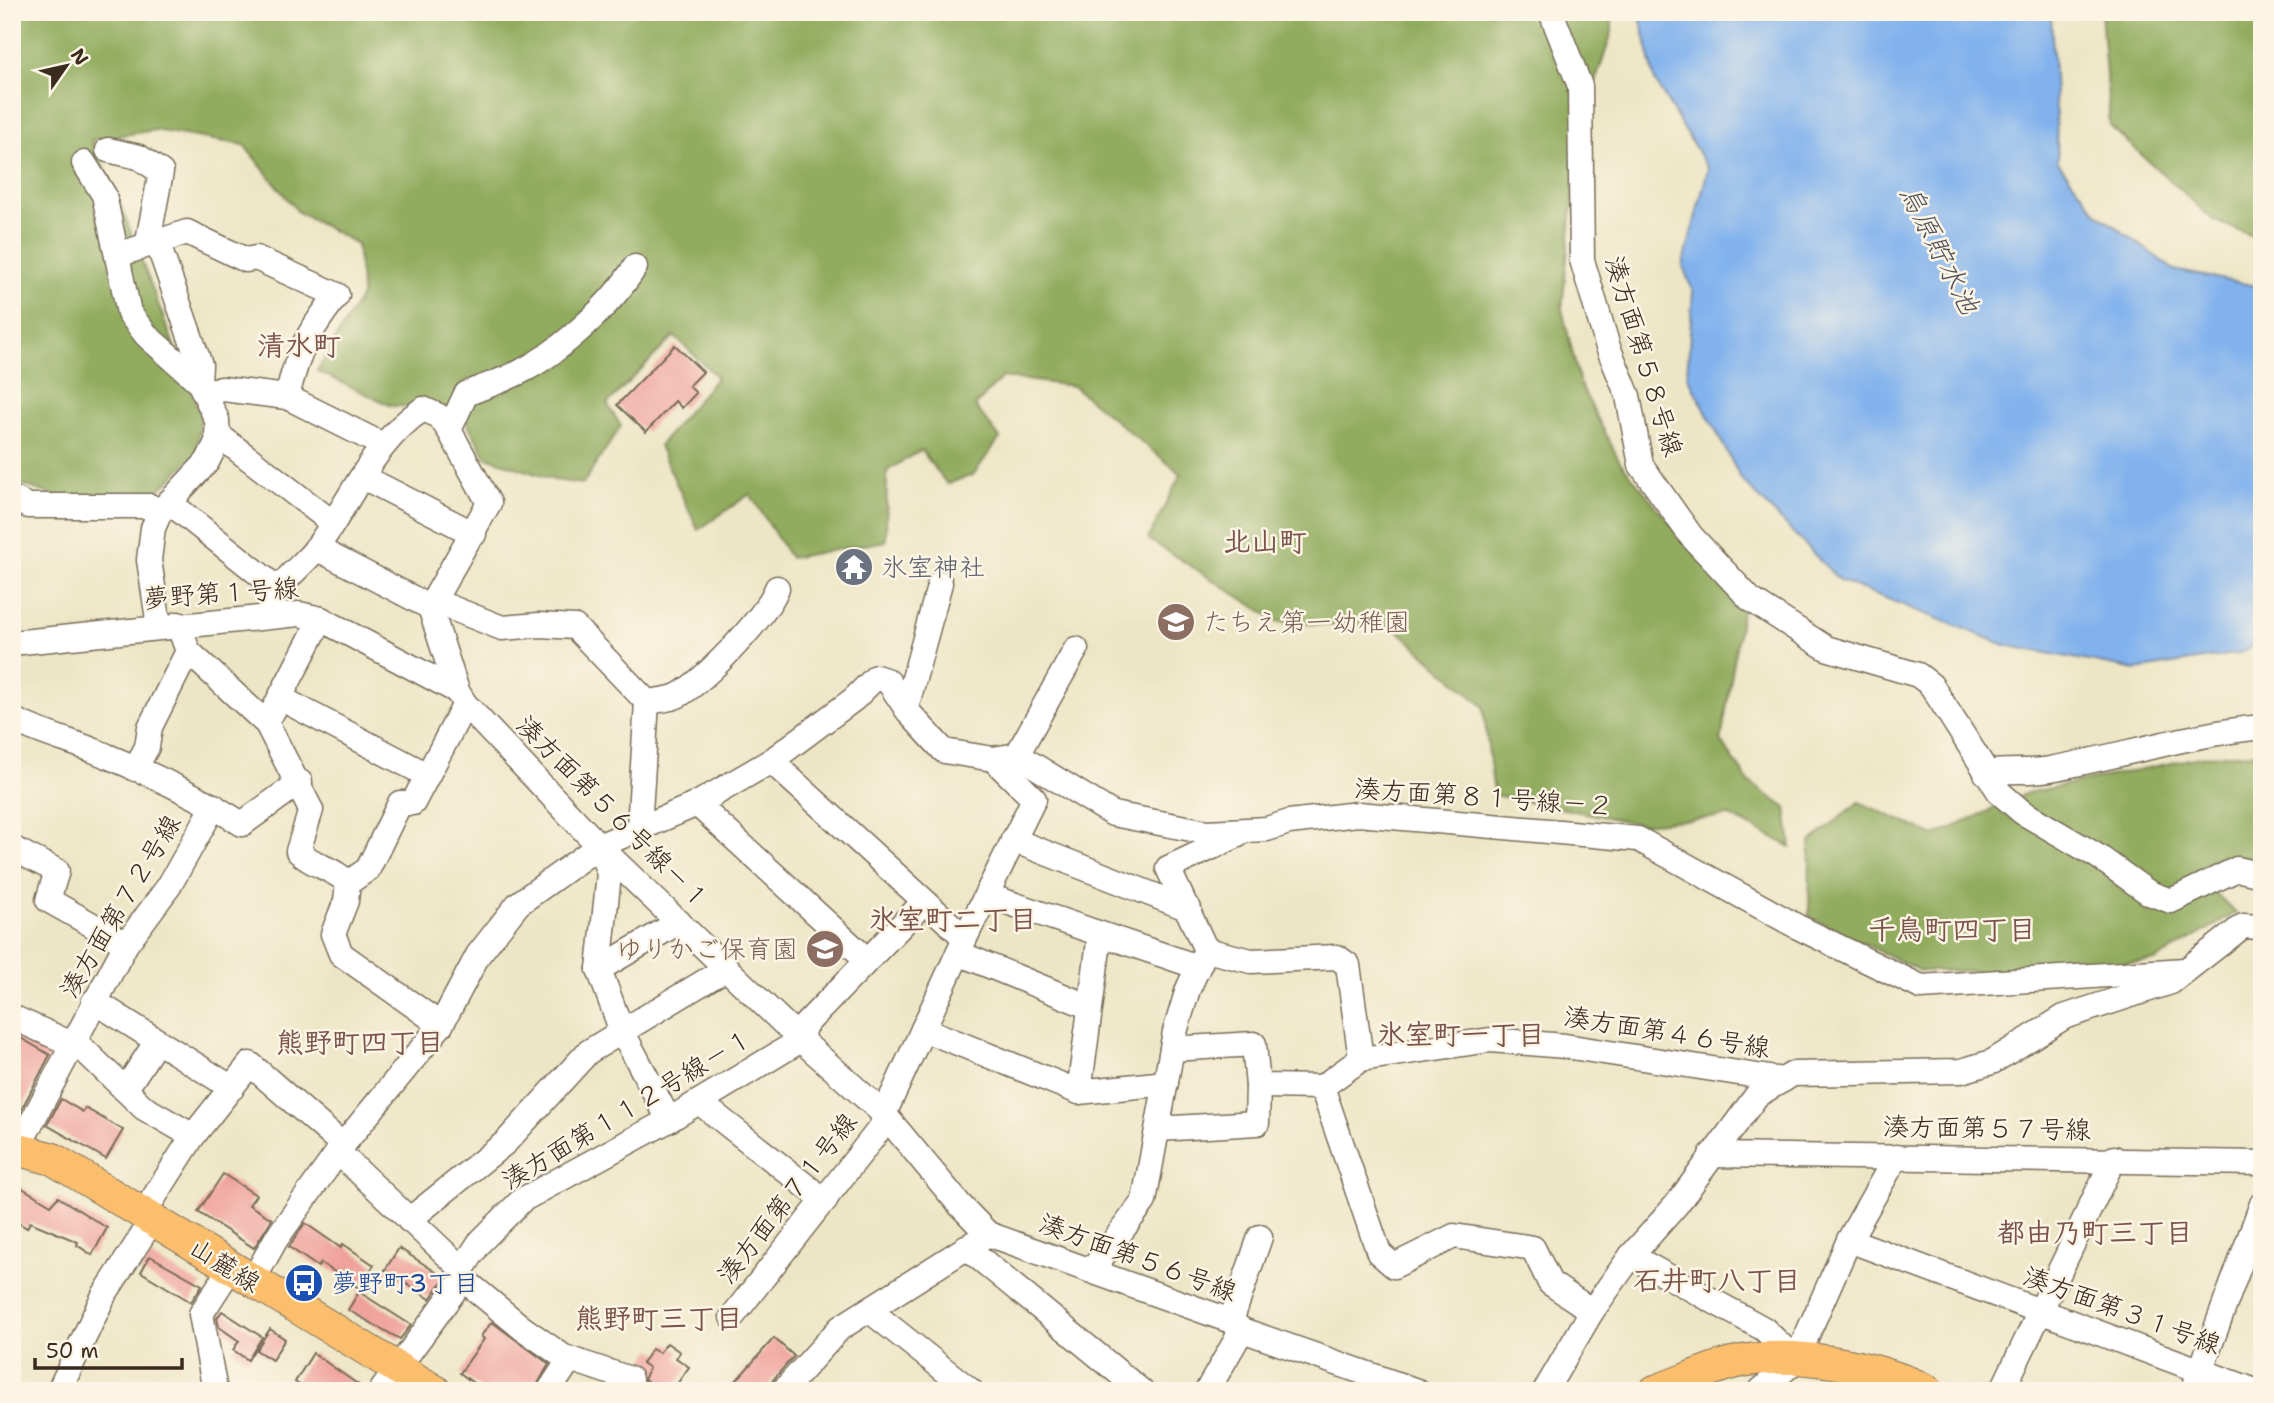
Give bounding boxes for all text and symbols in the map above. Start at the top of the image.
north arrow [32,32,102,102]
text: N [65,44,94,70]
water label: 烏原貯水池 [1891,178,1989,321]
street label: 湊方面第５８号線 [1597,251,1692,460]
district label: 清水町 [257,326,341,364]
district label: 北山町 [1223,522,1307,560]
temple icon: 氷室神社 [833,546,875,588]
place label: 氷室神社 [881,549,985,584]
street label: 夢野第１号線 [142,570,300,615]
school or university icon: たちえ第一幼稚園 [1155,601,1197,643]
place label: たちえ第一幼稚園 [1203,604,1410,639]
street label: 湊方面第５６号線－１ [509,707,718,916]
street label: 湊方面第８１号線－２ [1353,770,1615,823]
street label: 湊方面第７２号線 [51,808,188,1004]
district label: 氷室町二丁目 [869,900,1037,938]
district label: 千鳥町四丁目 [1868,910,2036,948]
school or university icon: ゆりかご保育園 [804,928,846,970]
place label: ゆりかご保育園 [616,931,798,966]
street label: 湊方面第４６号線 [1562,998,1773,1065]
district label: 氷室町一丁目 [1377,1015,1545,1053]
street label: 湊方面第１１２号線－１ [495,1020,758,1197]
district label: 熊野町四丁目 [276,1023,444,1061]
street label: 湊方面第７１号線 [709,1105,864,1290]
street label: 湊方面第５７号線 [1883,1108,2091,1147]
street label: 湊方面第５６号線 [1034,1205,1242,1309]
district label: 都由乃町三丁目 [1997,1213,2193,1251]
street label: 山麓線 [183,1229,268,1300]
street label: 湊方面第３１号線 [2018,1258,2226,1362]
district label: 石井町八丁目 [1633,1261,1801,1299]
bus stop icon: 夢野町3丁目 [283,1262,325,1304]
place label: 夢野町3丁目 [331,1265,479,1300]
district label: 熊野町三丁目 [575,1299,743,1337]
scale bar [35,1326,182,1370]
text: 50 m [46,1337,99,1365]

